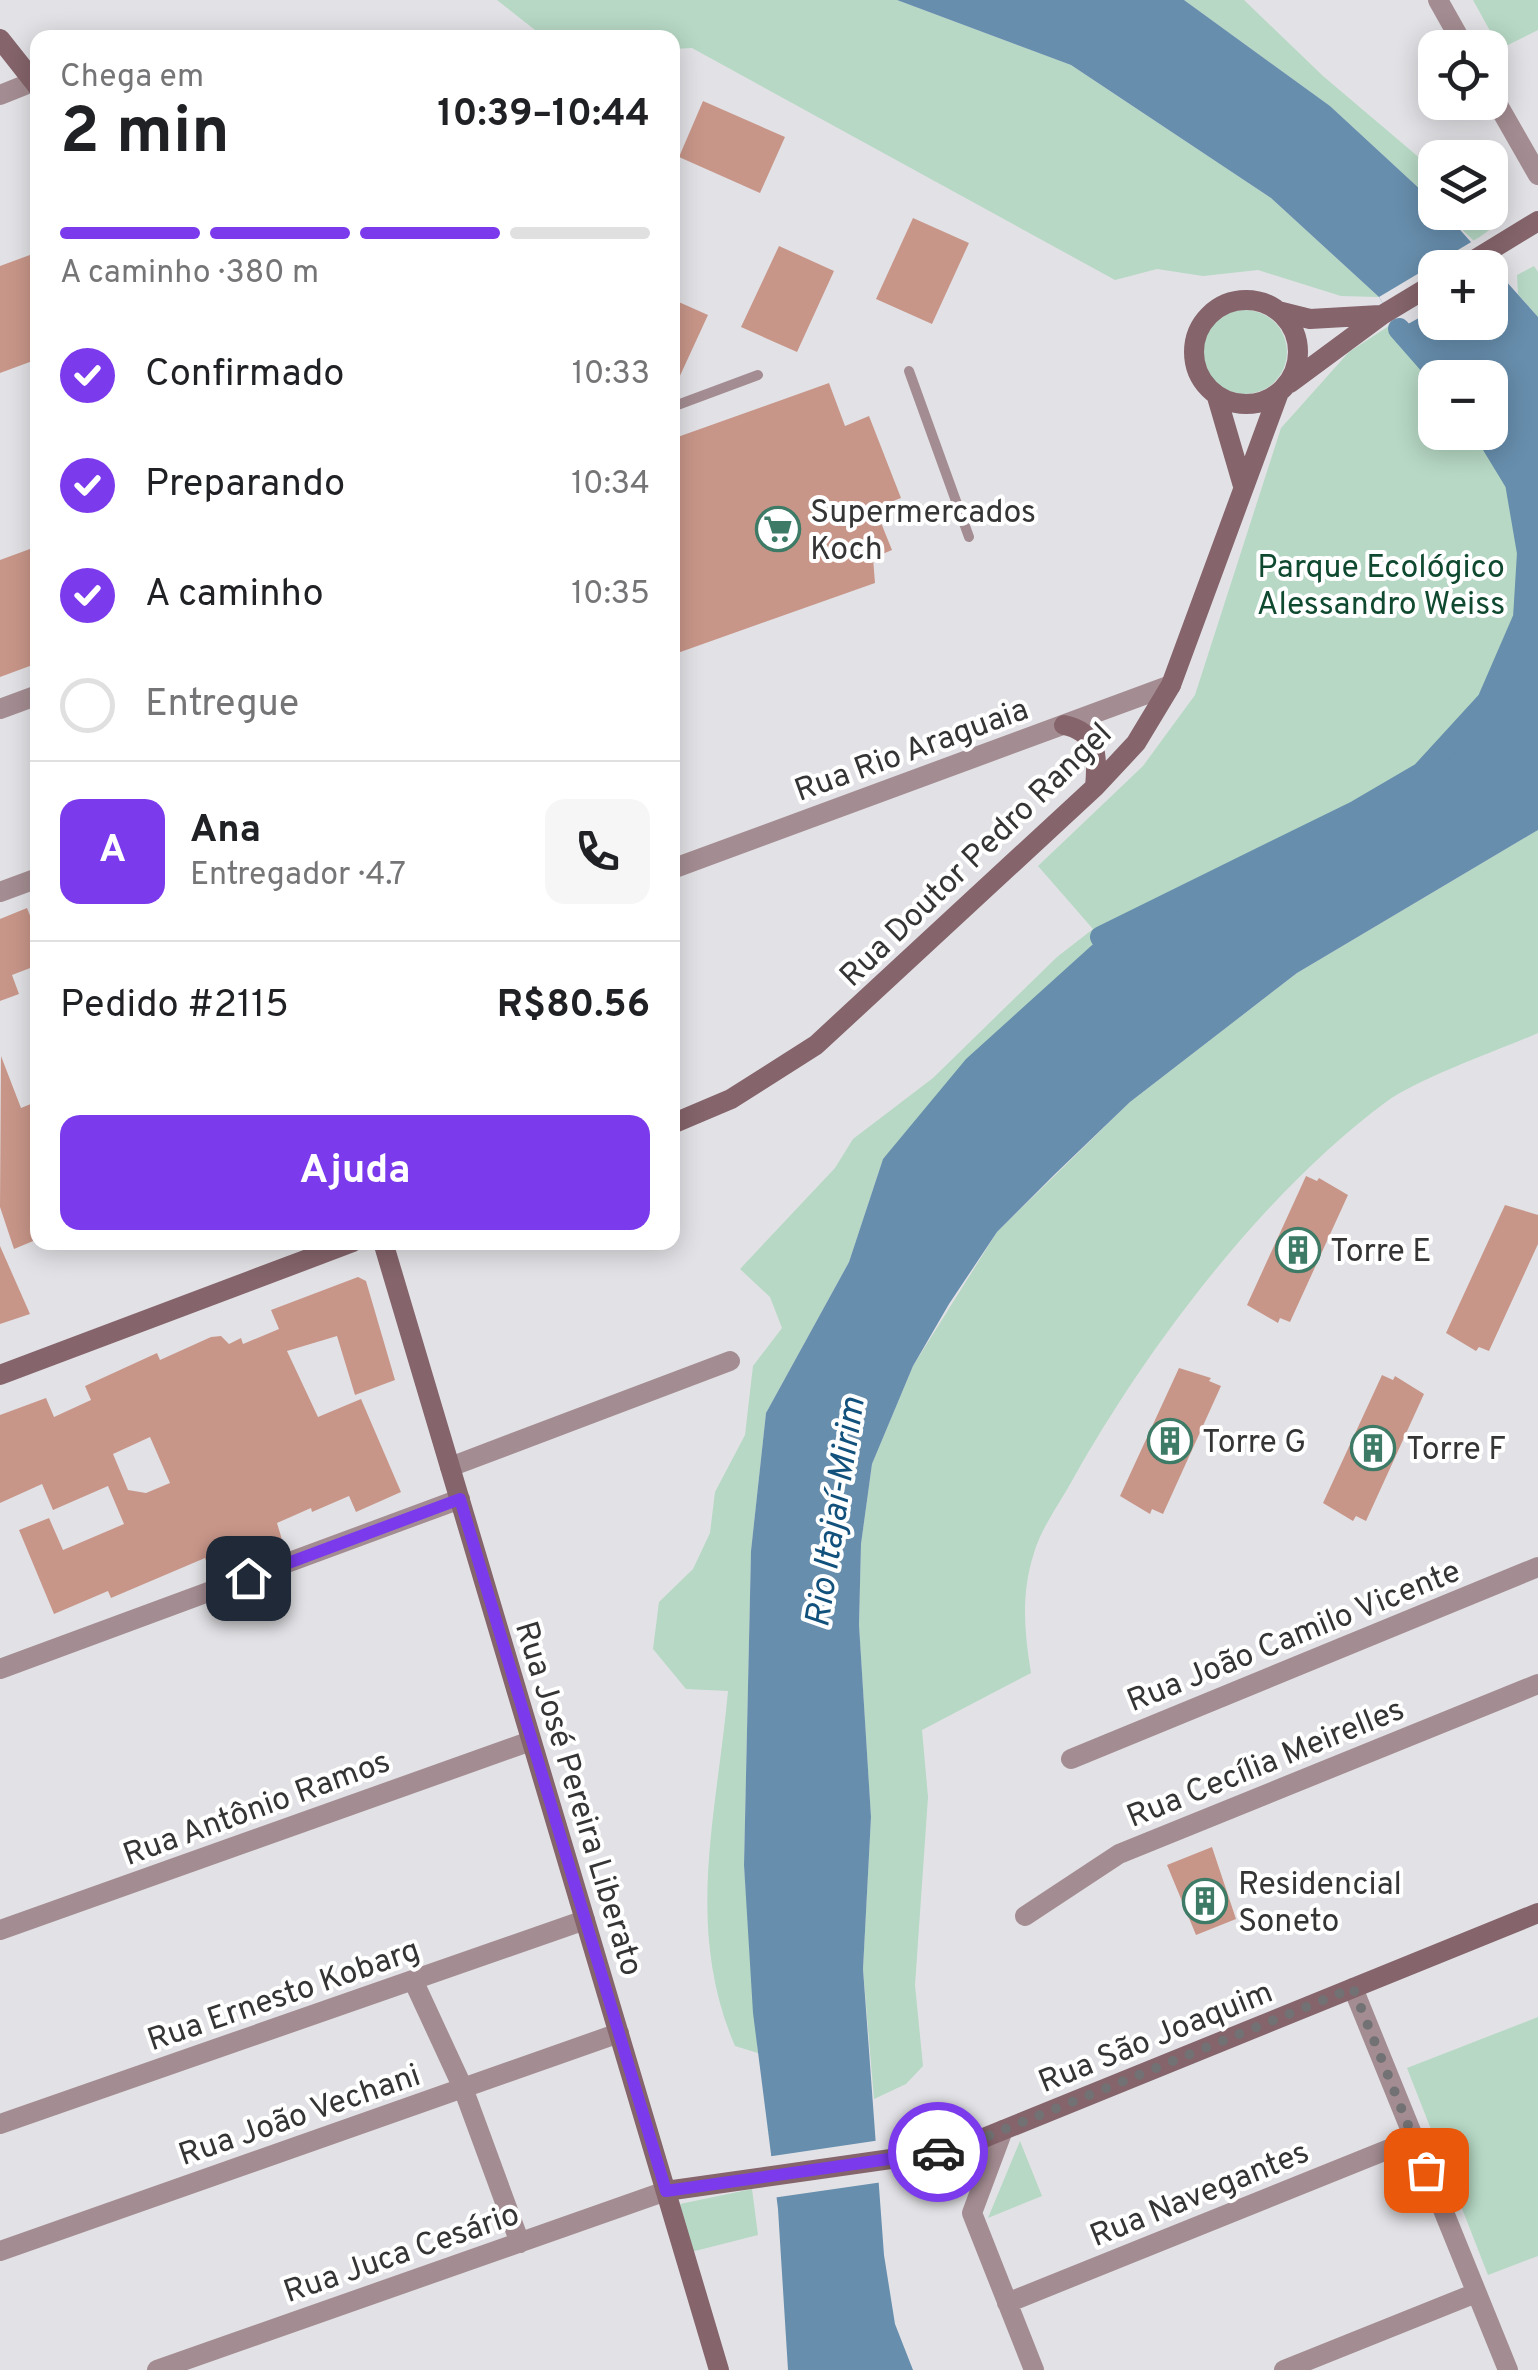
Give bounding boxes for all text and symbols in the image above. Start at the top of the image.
map controls [1418,30,1508,450]
button: locate [1418,30,1508,120]
text: Chega em [60,58,204,98]
text: 10:39–10:44 [437,91,650,140]
text: 2 min [60,94,230,176]
button: layers [1418,140,1508,230]
button: + [1418,250,1508,340]
text: A caminho · 380 m [60,254,319,294]
icon: check [60,348,115,403]
text: Confirmado [145,351,345,400]
text: 10:33 [572,355,650,395]
button: − [1418,360,1508,450]
icon: check [60,458,115,513]
text: Preparando [145,461,345,510]
text: 10:34 [571,465,650,505]
place label: Supermercados Koch [810,494,1036,571]
supermarket icon: Supermercados Koch [755,506,801,552]
park label: Parque Ecológico Alessandro Weiss [1257,549,1505,626]
icon: check [60,568,115,623]
text: A caminho [145,571,324,620]
text: 10:35 [571,575,650,615]
text: Entregue [145,681,299,730]
street label: Rua Rio Araguaia [790,691,1034,813]
street label: Rua Doutor Pedro Rangel [832,716,1122,997]
button: phone [545,799,650,904]
text: Ana [190,807,261,856]
text: A [99,827,126,876]
text: Entregador · 4.7 [190,856,406,896]
text: Pedido #2115 [60,982,289,1031]
text: R$80.56 [497,982,650,1031]
button: Ajuda [60,1115,650,1230]
building icon: Torre E [1275,1227,1321,1273]
place label: Torre E [1330,1233,1431,1273]
water label: Rio Itajaí-Mirim [797,1394,877,1631]
building icon: Torre G [1147,1418,1193,1464]
place label: Torre G [1202,1424,1306,1464]
building icon: Torre F [1350,1425,1396,1471]
place label: Torre F [1406,1431,1506,1471]
pin [206,1536,291,1621]
icon: home [221,1551,276,1606]
street label: Rua João Camilo Vicente [1122,1553,1467,1723]
street label: Rua José Pereira Liberato [504,1617,650,1981]
street label: Rua Cecília Meirelles [1122,1691,1411,1839]
street label: Rua Antônio Ramos [118,1743,396,1877]
place label: Residencial Soneto [1238,1866,1402,1943]
building icon: Residencial Soneto [1182,1878,1228,1924]
street label: Rua Ernesto Kobarg [143,1931,425,2062]
street label: Rua São Joaquim [1033,1974,1279,2104]
street label: Rua João Vechani [174,2057,426,2177]
courier [888,2102,988,2202]
icon: car [911,2125,966,2180]
pin [1384,2128,1469,2213]
street label: Rua Navegantes [1085,2134,1315,2258]
icon: bag [1399,2143,1454,2198]
street label: Rua Juca Cesário [279,2196,525,2314]

